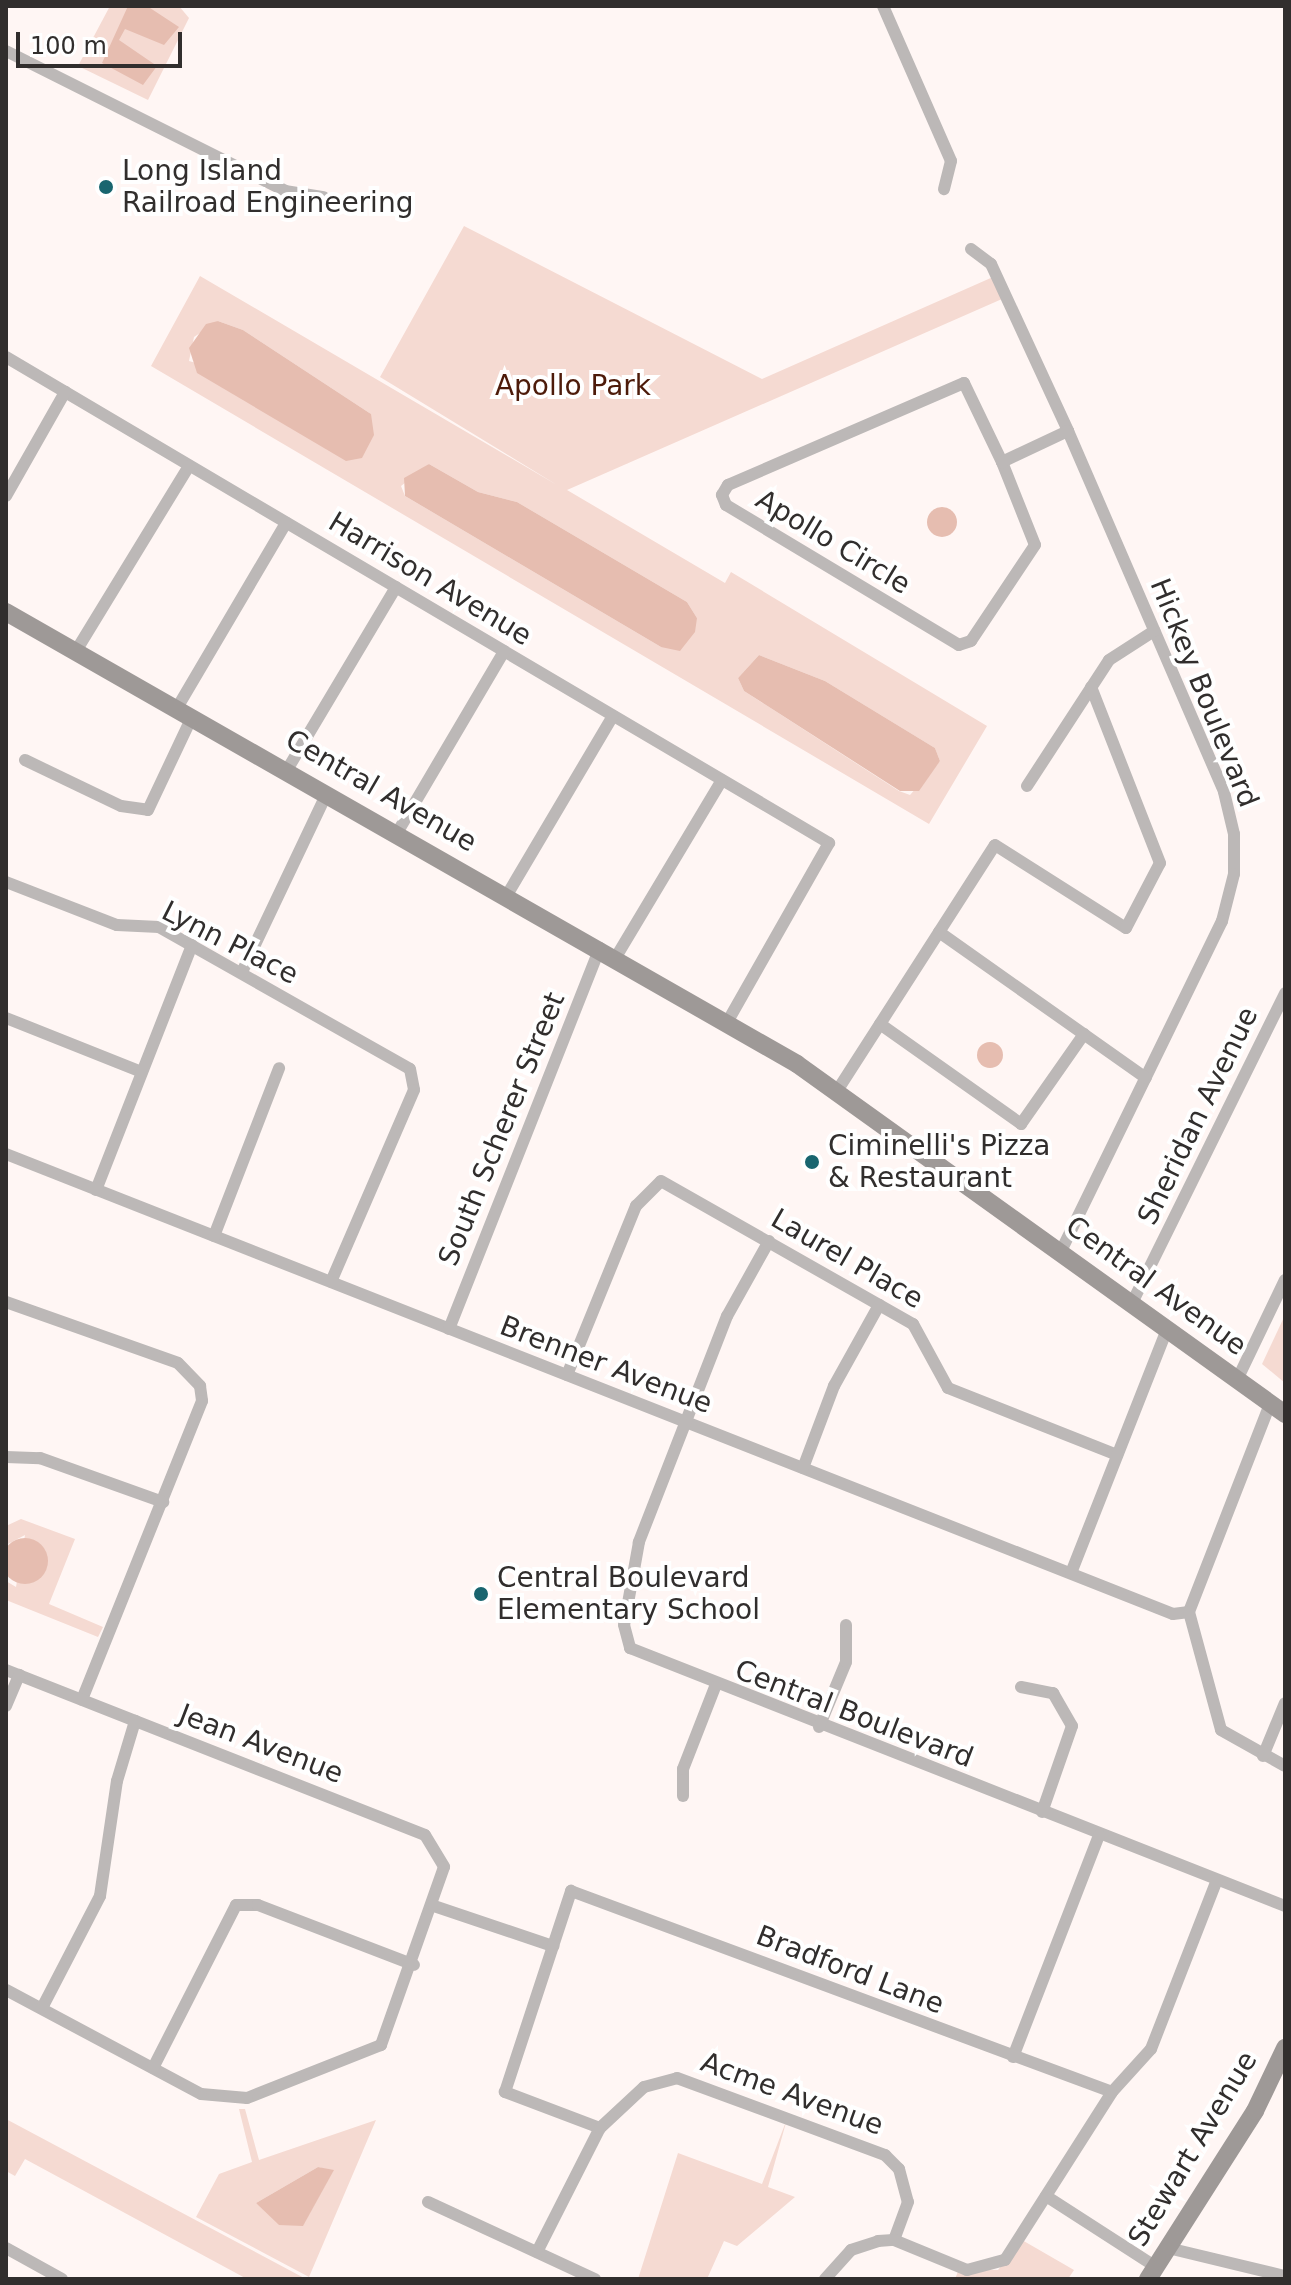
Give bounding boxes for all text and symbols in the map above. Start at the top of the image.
scale bar [20,16,186,66]
text: 100 m [30,32,107,60]
place label: Long Island Railroad Engineering [122,154,413,220]
marker: Long Island Railroad Engineering [97,178,115,196]
park label: Apollo Park [495,369,651,403]
street label: Apollo Circle [750,483,916,601]
street label: Harrison Avenue [322,505,538,653]
street label: Hickey Boulevard [1143,574,1265,812]
street label: Central Avenue [280,723,482,859]
street label: Lynn Place [156,894,304,992]
street label: South Scherer Street [432,987,572,1271]
street label: Sheridan Avenue [1131,1002,1265,1230]
place label: Ciminelli's Pizza & Restaurant [828,1129,1050,1195]
marker: Ciminelli's Pizza & Restaurant [803,1153,821,1171]
street label: Laurel Place [765,1202,929,1316]
street label: Central Avenue [1059,1209,1253,1363]
street label: Brenner Avenue [495,1309,717,1421]
place label: Central Boulevard Elementary School [497,1561,760,1627]
marker: Central Boulevard Elementary School [472,1585,490,1603]
street label: Central Boulevard [730,1653,978,1775]
street label: Jean Avenue [174,1697,348,1791]
street label: Bradford Lane [752,1919,948,2021]
street label: Acme Avenue [696,2045,888,2143]
street label: Stewart Avenue [1122,2045,1264,2253]

